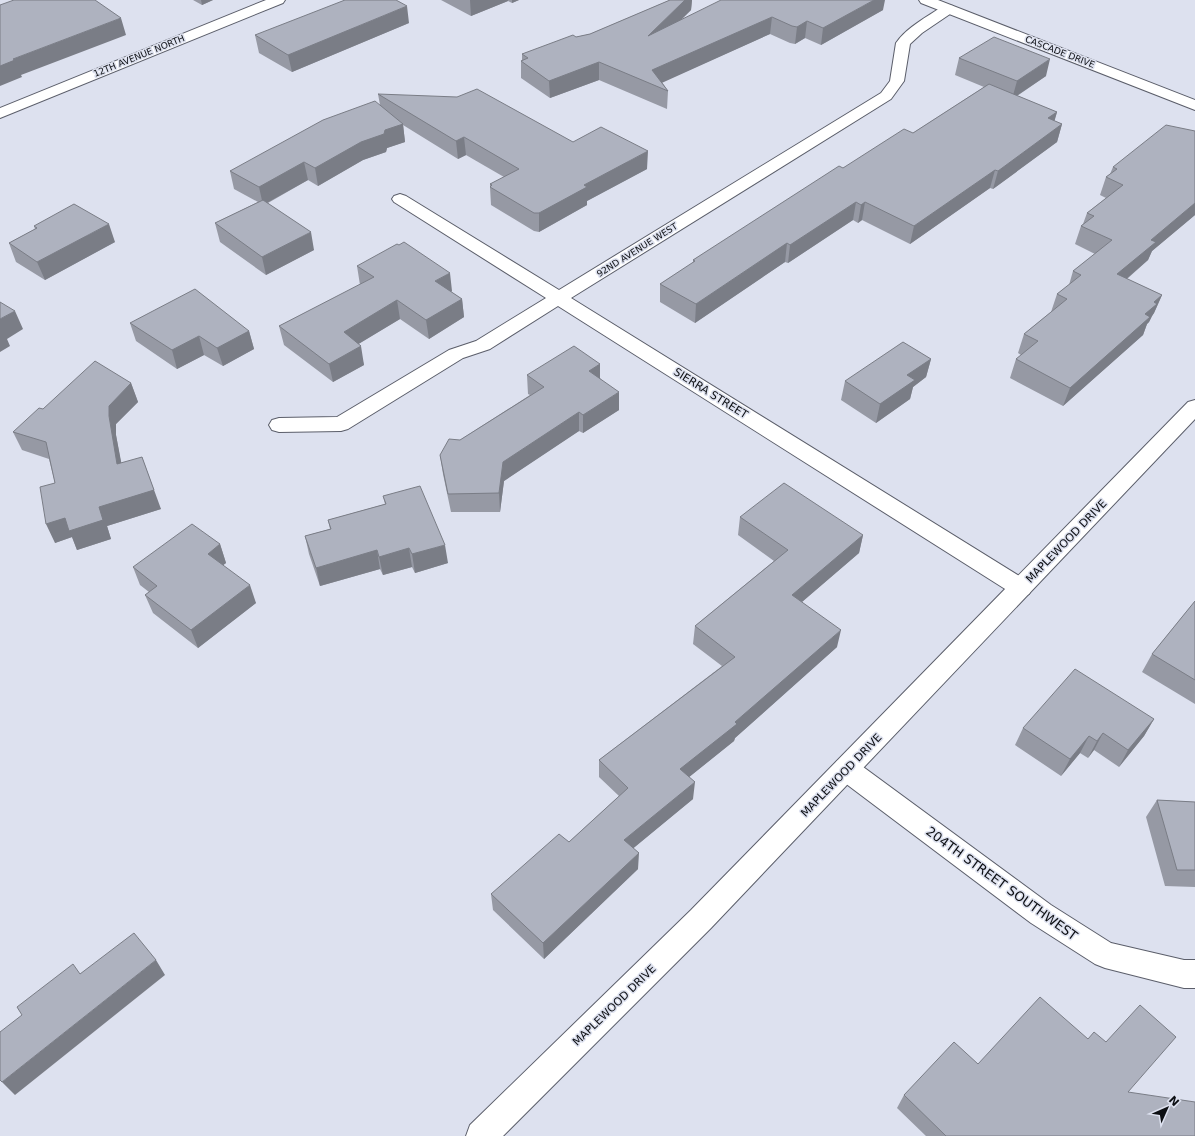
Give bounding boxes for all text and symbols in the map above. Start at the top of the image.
street label: 12TH AVENUE NORTH [92,33,186,79]
street label: CASCADE DRIVE [1024,34,1097,70]
street label: 92ND AVENUE WEST [595,221,680,279]
street label: SIERRA STREET [671,365,750,422]
street label: MAPLEWOOD DRIVE [1023,497,1110,586]
street label: MAPLEWOOD DRIVE [798,731,885,820]
street label: 204TH STREET SOUTHWEST [923,823,1080,943]
street label: MAPLEWOOD DRIVE [570,962,659,1048]
north arrow [1147,1088,1187,1128]
text: N [1166,1093,1182,1109]

